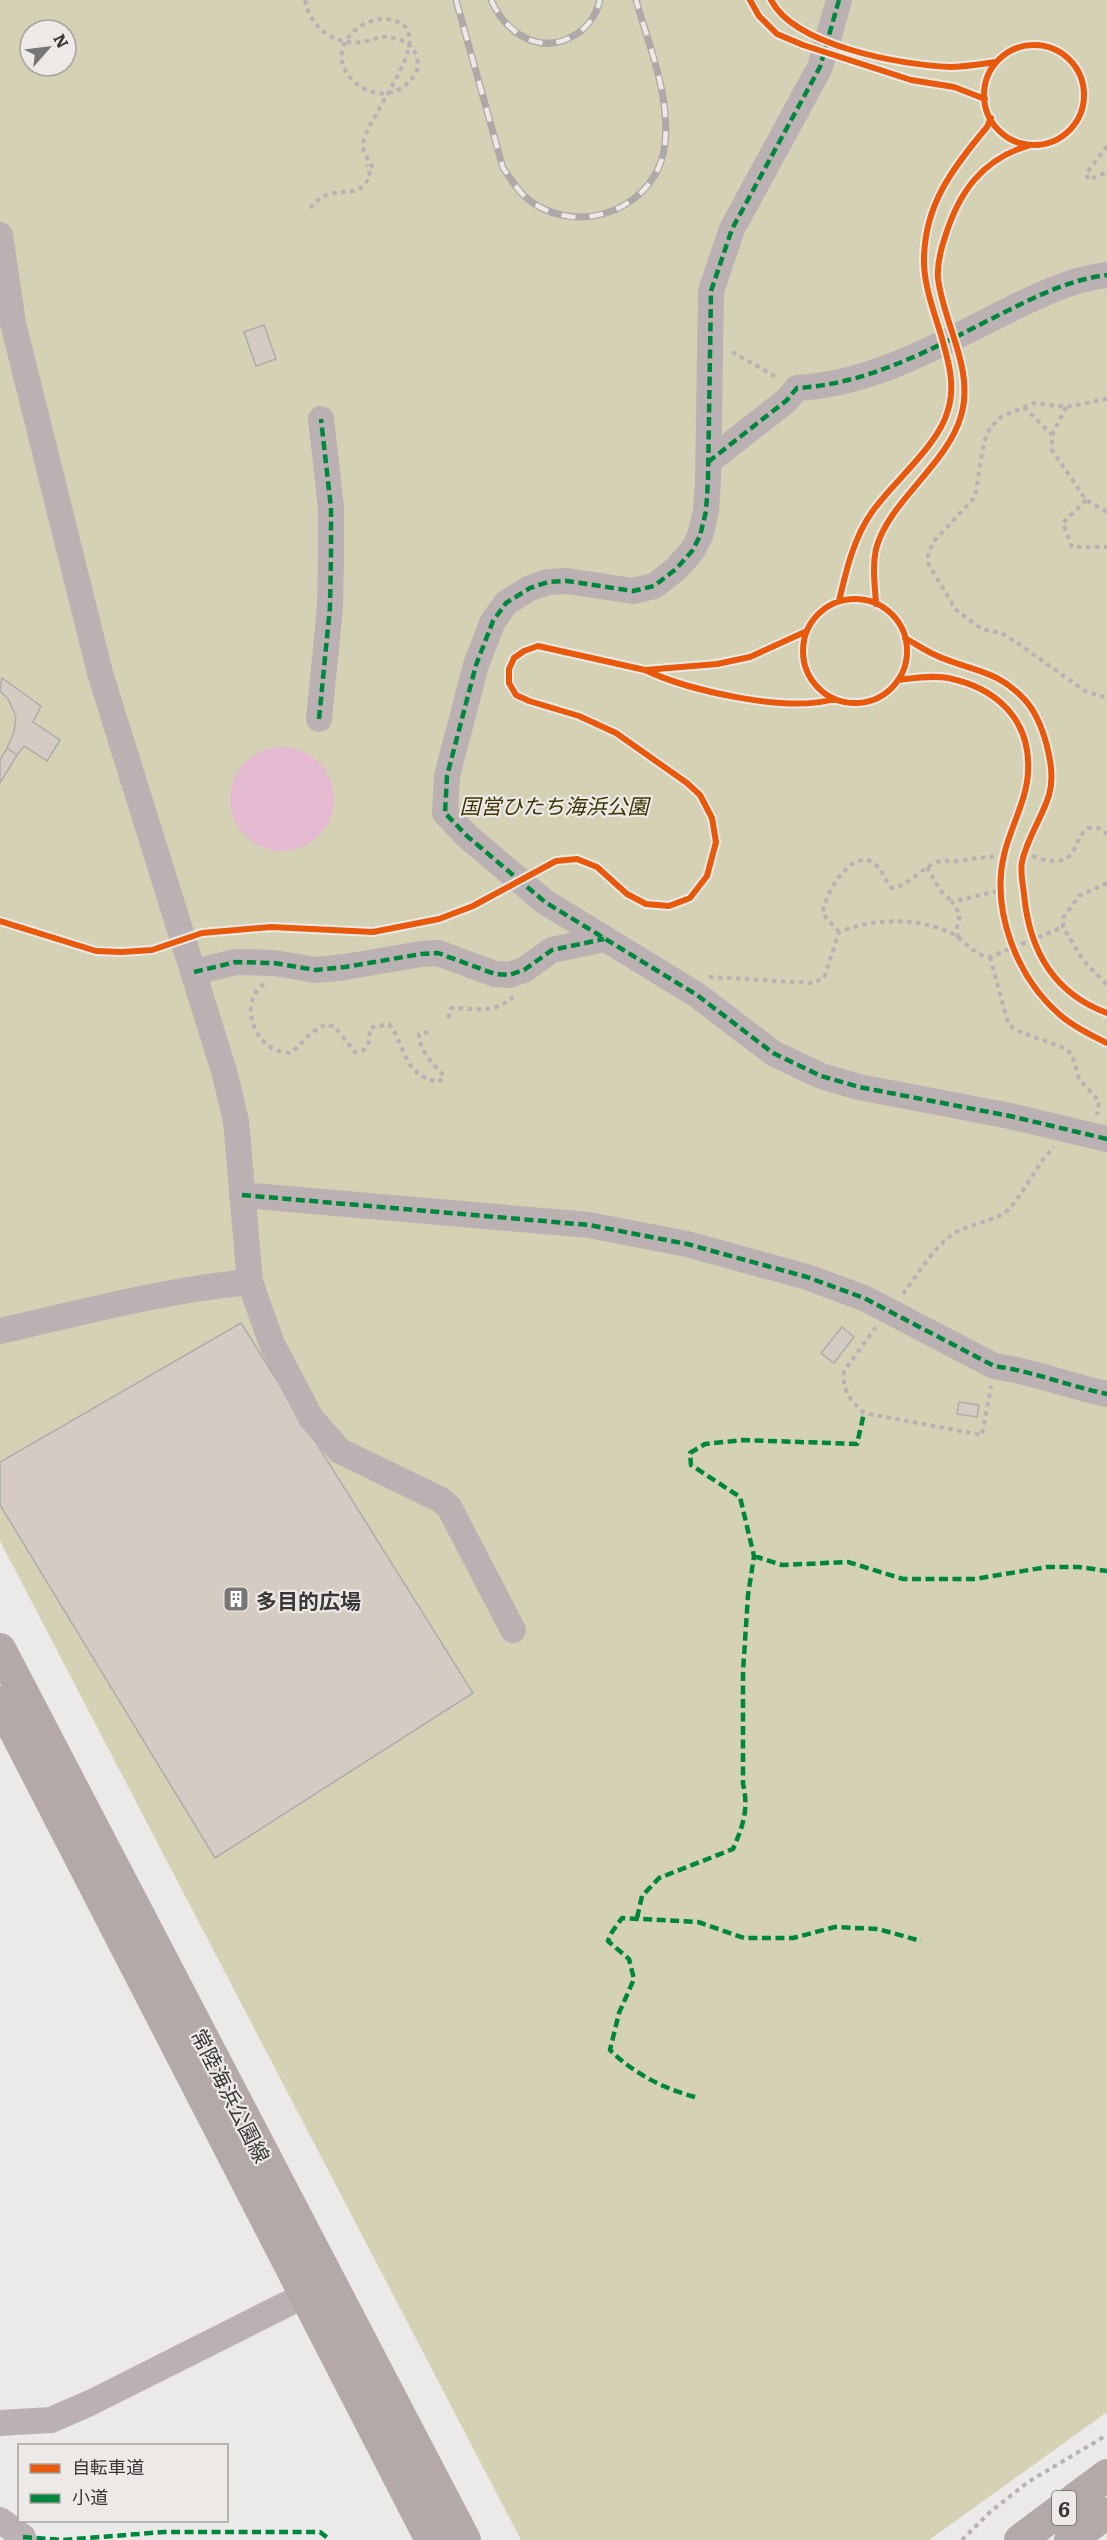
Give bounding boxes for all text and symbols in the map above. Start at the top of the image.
north arrow [18,18,78,78]
text: N [48,29,76,52]
park label: 国営ひたち海浜公園 [460,789,651,820]
building icon: 多目的広場 [221,1584,251,1614]
place label: 多目的広場 [256,1584,361,1615]
street label: 常陸海浜公園線 [185,2022,279,2168]
legend [18,2444,228,2522]
text: 自転車道 [72,2453,144,2480]
text: 小道 [72,2483,108,2510]
road number: 6 [1052,2491,1076,2525]

